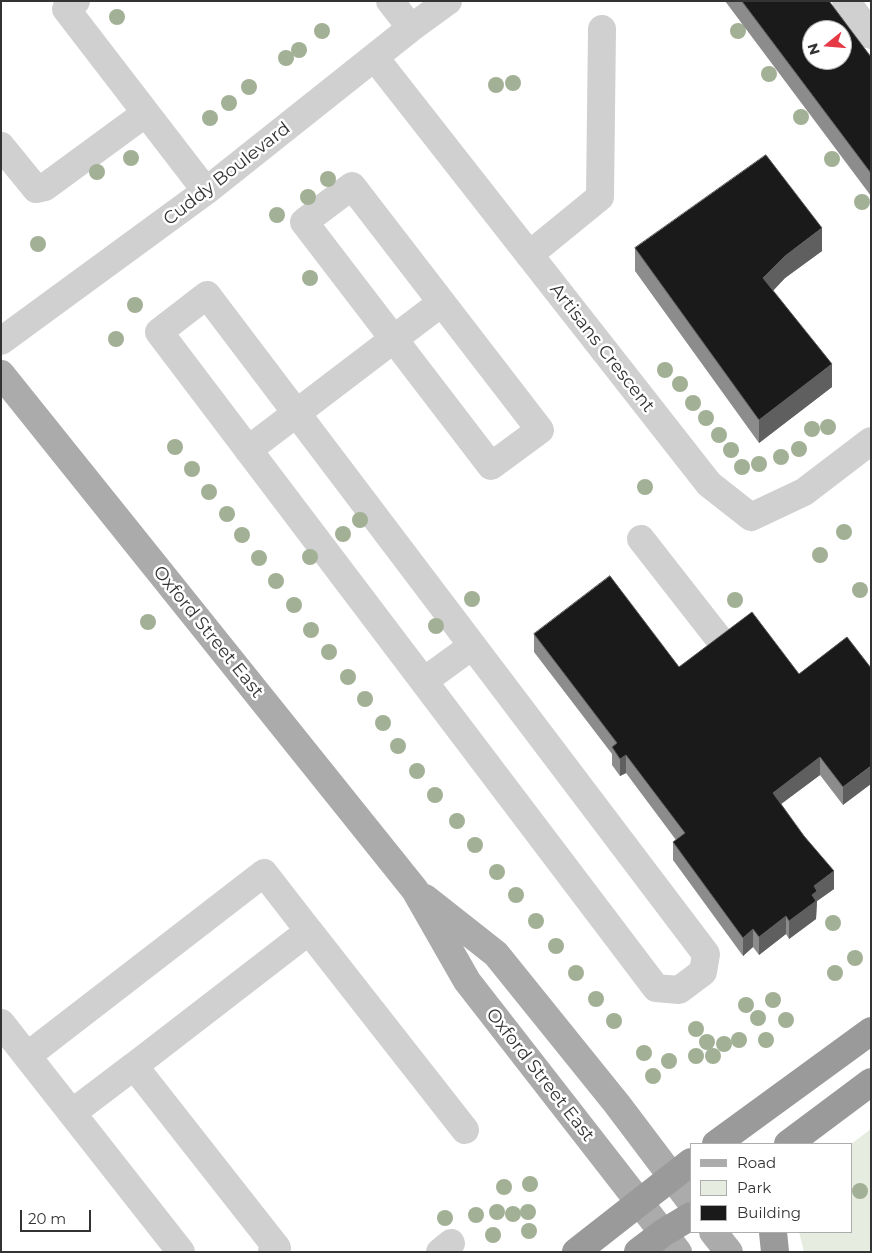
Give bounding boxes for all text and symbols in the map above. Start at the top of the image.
north arrow [802,20,852,70]
text: N [803,41,824,57]
street label: Cuddy Boulevard [159,118,295,230]
street label: Artisans Crescent [545,279,659,417]
street label: Oxford Street East [148,562,268,702]
street label: Oxford Street East [481,1004,599,1146]
legend [690,1143,852,1233]
text: Road [737,1153,776,1172]
text: Park [737,1178,771,1197]
scale bar [22,1200,94,1232]
text: Building [737,1203,801,1222]
text: 20 m [28,1209,66,1228]

